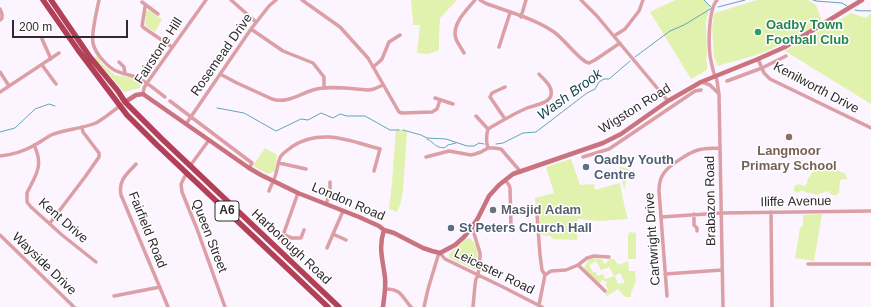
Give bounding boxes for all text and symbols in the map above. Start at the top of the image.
street label: Rosemead Drive [188,11,256,99]
scale bar [14,12,130,38]
street label: Fairstone Hill [132,15,186,87]
place label: Oadby Town Football Club [766,17,849,48]
text: 200 m [19,20,52,34]
marker: Oadby Town Football Club [753,27,763,37]
street label: Kenilworth Drive [771,59,861,117]
water label: Wash Brook [534,66,606,124]
street label: Wigston Road [596,81,674,137]
marker: Langmoor Primary School [784,132,794,142]
place label: Langmoor Primary School [741,143,837,174]
place label: Oadby Youth Centre [594,152,674,183]
street label: Brabazon Road [702,156,720,246]
marker: Oadby Youth Centre [581,162,591,172]
street label: London Road [309,180,387,224]
street label: Fairfield Road [125,190,169,270]
street label: Cartwright Drive [642,192,664,286]
street label: Iliffe Avenue [760,194,832,210]
street label: Kent Drive [35,195,91,247]
street label: Queen Street [188,197,230,275]
road number: A6 [215,201,239,221]
place label: Masjid Adam [501,202,581,218]
marker: Masjid Adam [488,205,498,215]
street label: Harborough Road [248,206,334,288]
place label: St Peters Church Hall [459,220,592,236]
marker: St Peters Church Hall [446,223,456,233]
street label: Wayside Drive [9,229,79,299]
street label: Leicester Road [451,246,537,298]

